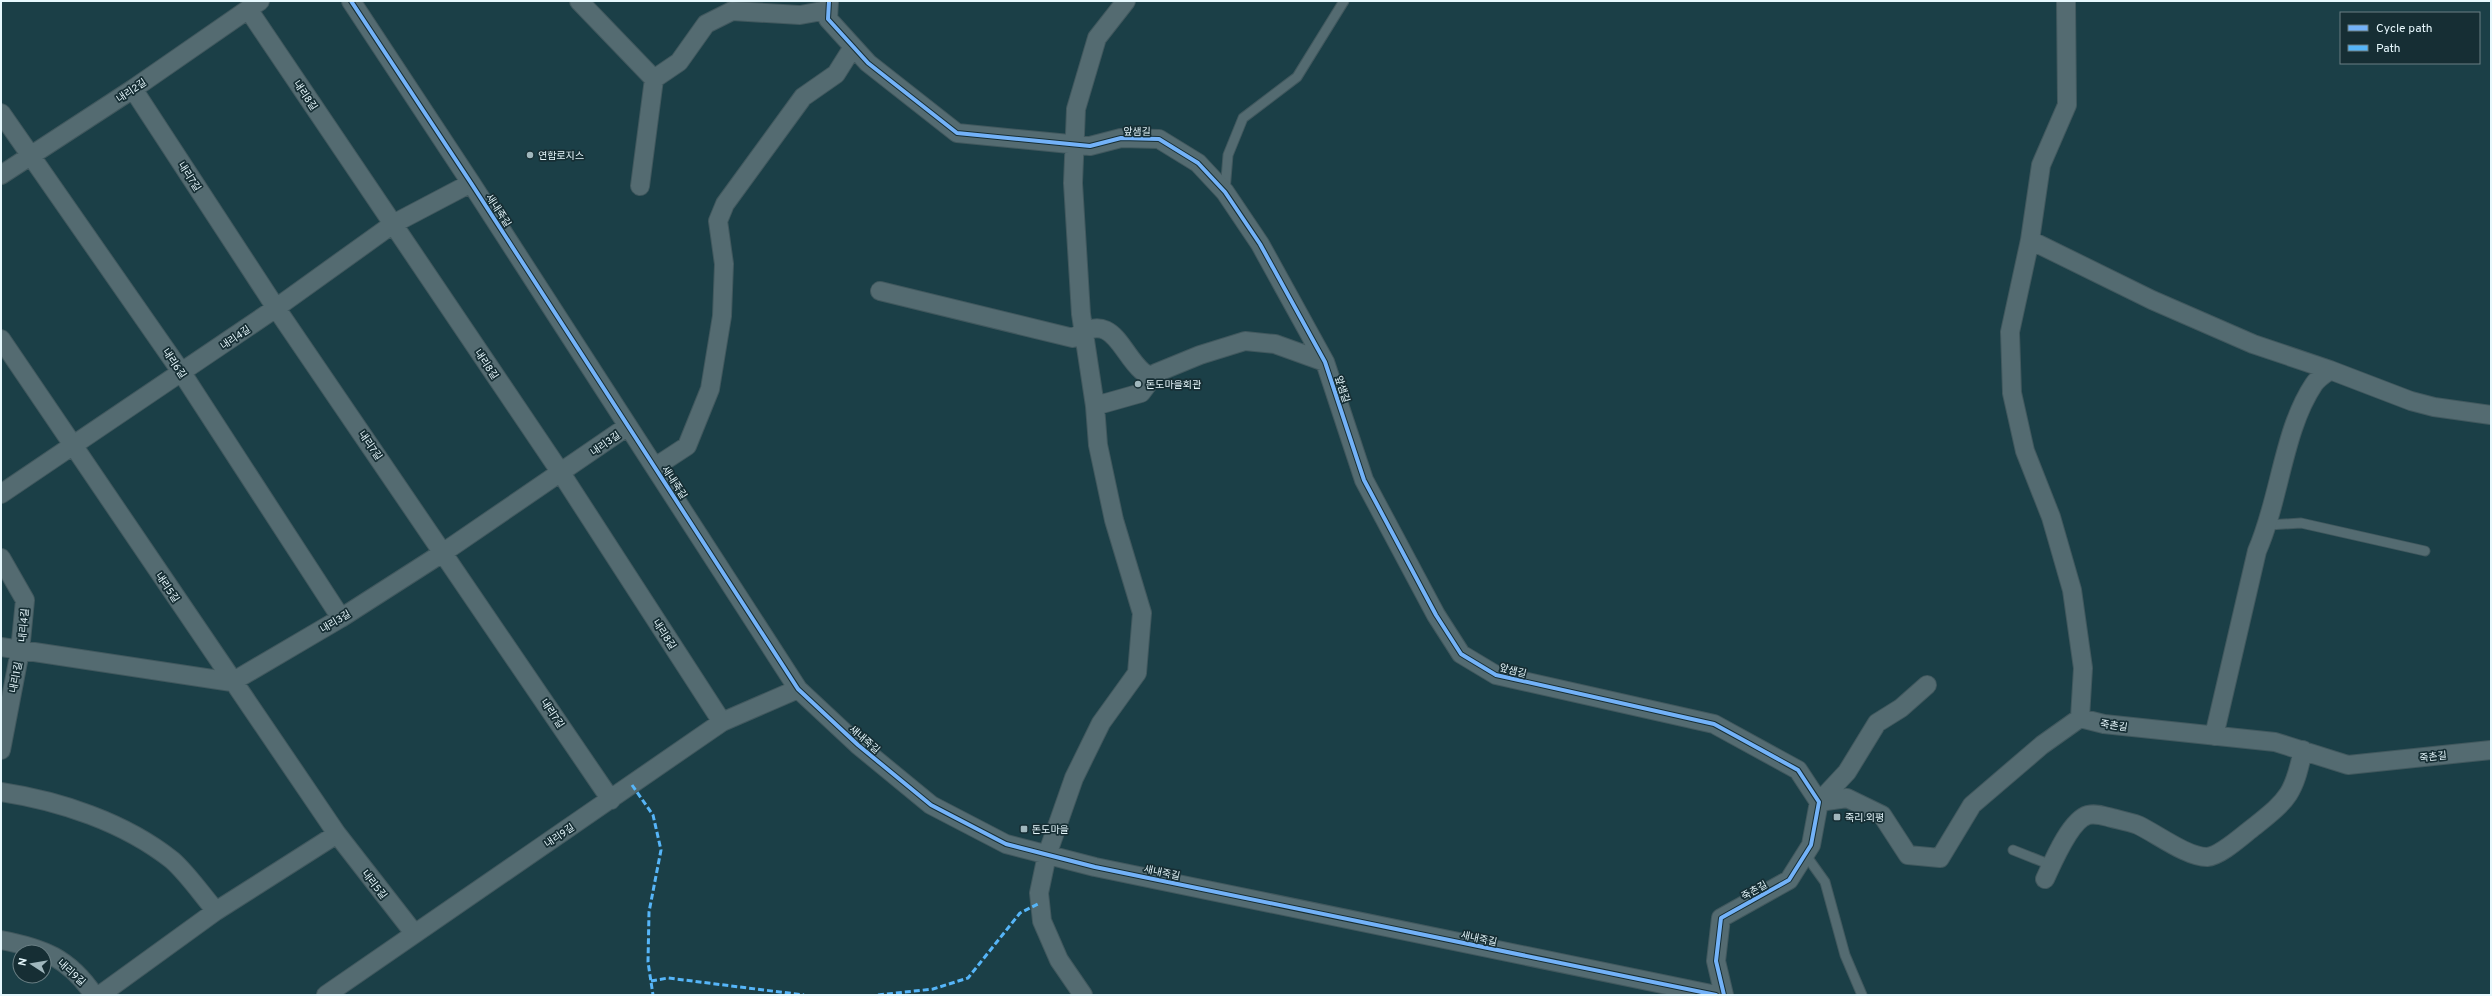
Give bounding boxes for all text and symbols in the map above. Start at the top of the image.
legend [2340,12,2480,64]
text: Cycle path [2376,21,2433,37]
text: Path [2376,41,2401,57]
street label: 내리2길 [114,76,149,106]
street label: 내리8길 [290,78,320,113]
street label: 앞샘길 [1123,126,1151,139]
marker: 연합로지스 [525,150,535,160]
place label: 연합로지스 [538,150,584,163]
street label: 내리7길 [174,160,203,194]
street label: 새내죽길 [482,192,513,230]
street label: 내리4길 [218,323,253,353]
street label: 내리6길 [159,346,189,381]
street label: 내리8길 [471,347,501,382]
street label: 앞샘길 [1331,374,1352,405]
marker: 돈도마을회관 [1133,379,1143,389]
place label: 돈도마을회관 [1146,379,1202,392]
street label: 내리7길 [355,429,385,463]
street label: 내리3길 [588,429,623,459]
street label: 새내죽길 [658,464,689,502]
street label: 내리5길 [152,570,182,605]
street label: 내리4길 [17,608,32,643]
street label: 내리3길 [318,608,354,637]
street label: 내리8길 [649,617,678,652]
street label: 내리1길 [7,661,26,694]
street label: 앞샘길 [1498,662,1528,681]
street label: 내리7길 [537,697,566,731]
street label: 죽촌길 [2099,718,2128,735]
street label: 새내죽길 [846,723,882,757]
street label: 죽촌길 [2419,750,2448,765]
marker: 죽리.외평 [1832,812,1842,822]
place label: 죽리.외평 [1845,812,1884,825]
street label: 내리9길 [542,821,577,851]
marker: 돈도마을 [1019,824,1029,834]
place label: 돈도마을 [1032,824,1069,837]
street label: 새내죽길 [1142,863,1181,884]
street label: 내리5길 [358,868,389,902]
street label: 죽촌길 [1740,879,1770,904]
street label: 새내죽길 [1459,929,1498,950]
north arrow [12,944,52,984]
text: N [16,957,31,967]
street label: 내리9길 [54,957,88,989]

